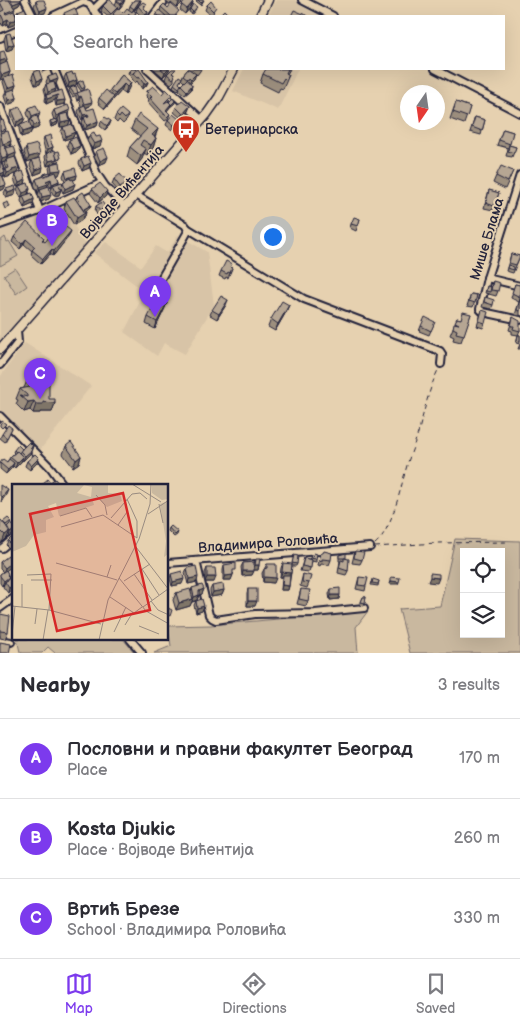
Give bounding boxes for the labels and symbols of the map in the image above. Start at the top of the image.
north arrow [400,85,445,130]
bus stop icon: Ветеринарска [171,114,201,153]
place label: Ветеринарска [205,121,299,138]
street label: Војводе Вићентија [77,141,168,242]
street label: Мише Блама [466,195,508,282]
pin: B [36,205,68,246]
your location [260,224,286,250]
pin: A [139,276,171,317]
pin: C [24,358,56,399]
inset map [12,484,169,640]
street label: Владимира Роловића [198,530,339,556]

